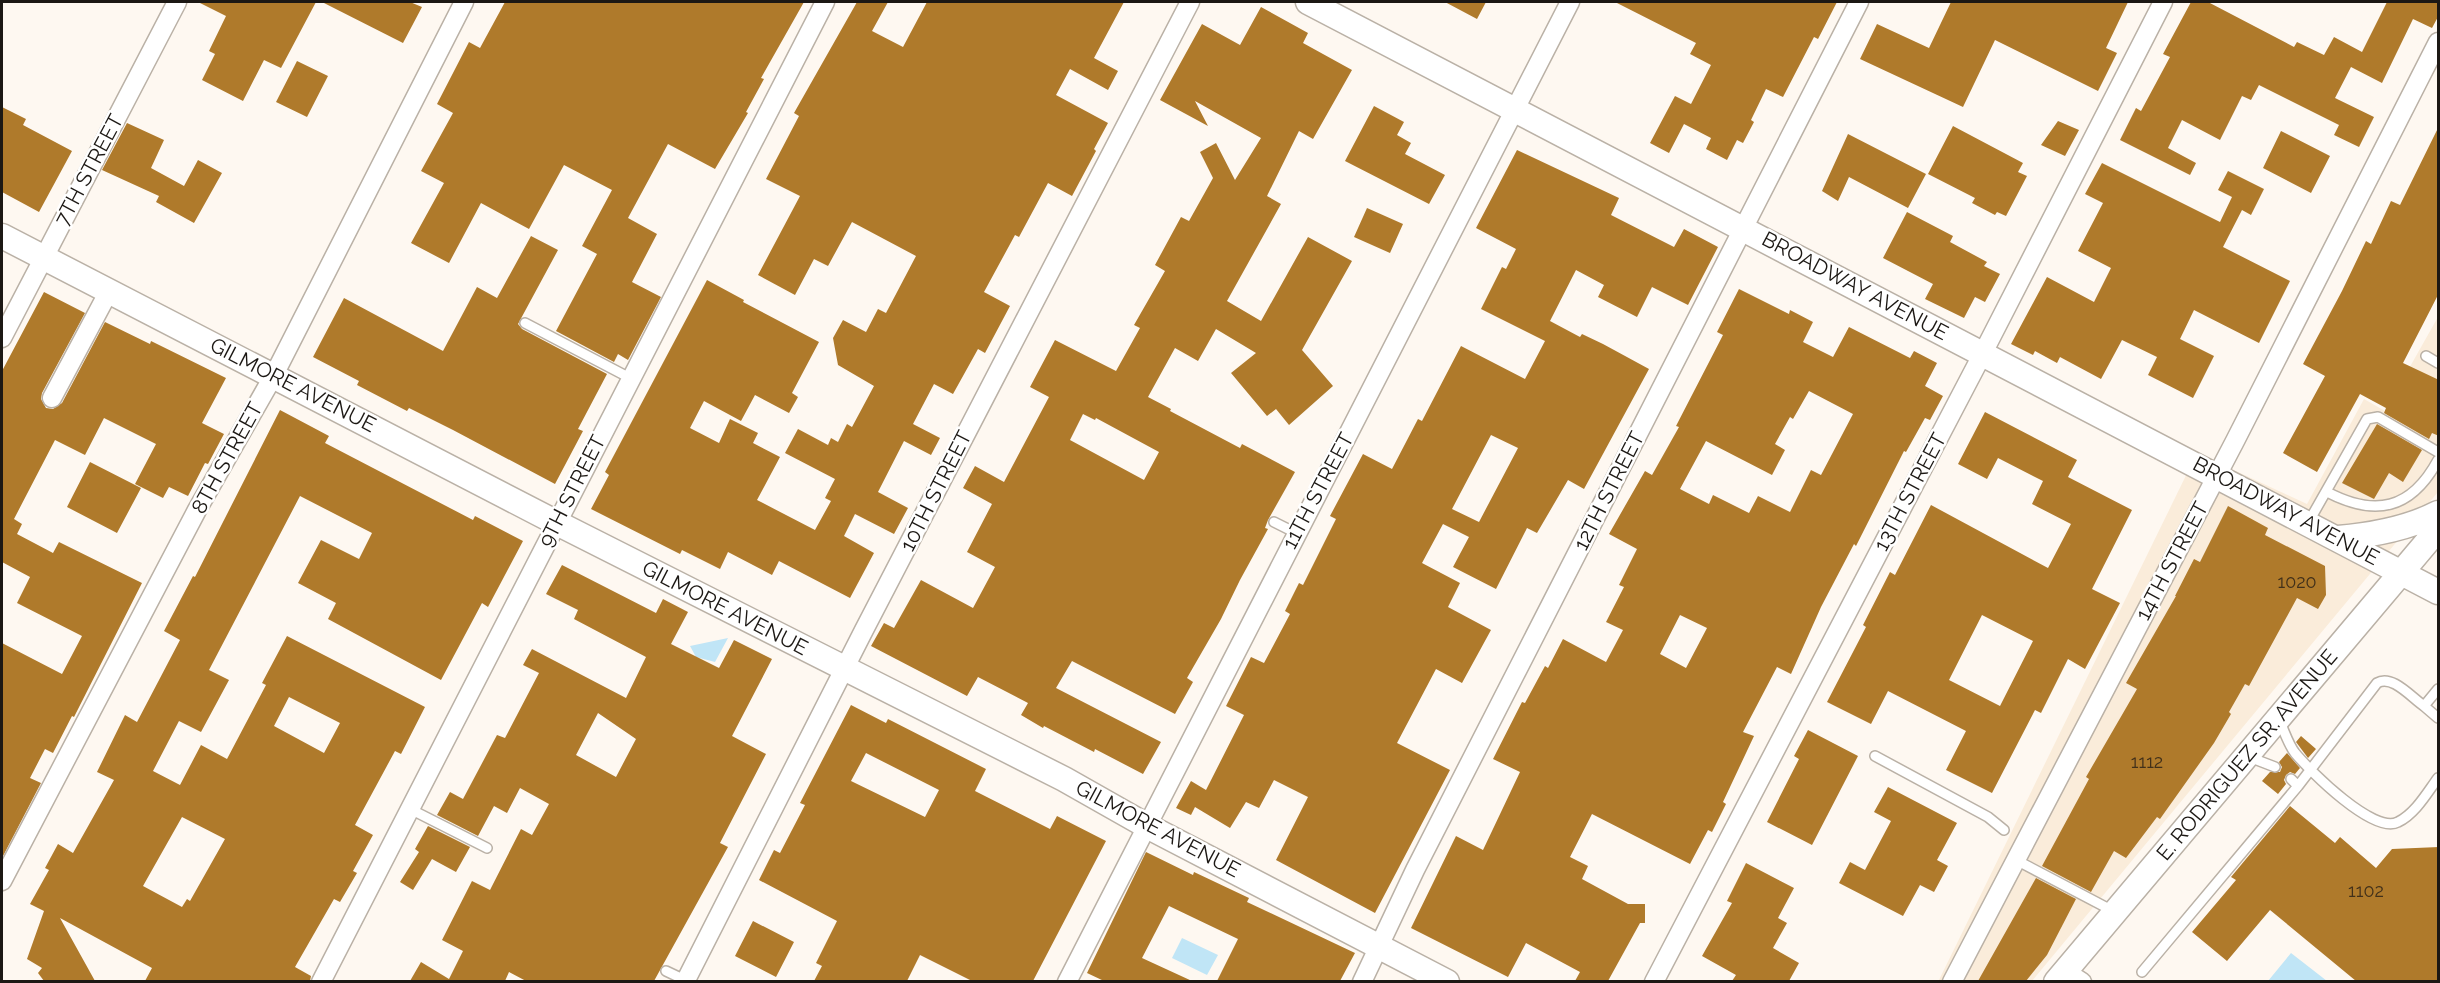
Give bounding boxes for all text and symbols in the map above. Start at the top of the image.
street label: 7TH STREET [49,110,128,230]
street label: BROADWAY AVENUE [1758,226,1953,345]
street label: GILMORE AVENUE [206,332,380,437]
street label: 8TH STREET [186,397,268,518]
street label: 10TH STREET [894,426,977,555]
street label: 12TH STREET [1568,427,1649,554]
street label: 11TH STREET [1276,428,1359,553]
street label: 13TH STREET [1868,428,1951,555]
street label: 9TH STREET [533,431,610,551]
street label: BROADWAY AVENUE [2189,451,2384,570]
street label: 14TH STREET [2130,497,2213,624]
street label: GILMORE AVENUE [638,555,812,660]
house number: 1020 [2277,571,2317,592]
street label: E. RODRIGUEZ SR. AVENUE [2151,644,2342,865]
house number: 1112 [2131,751,2163,772]
street label: GILMORE AVENUE [1072,775,1245,882]
house number: 1102 [2348,880,2384,901]

